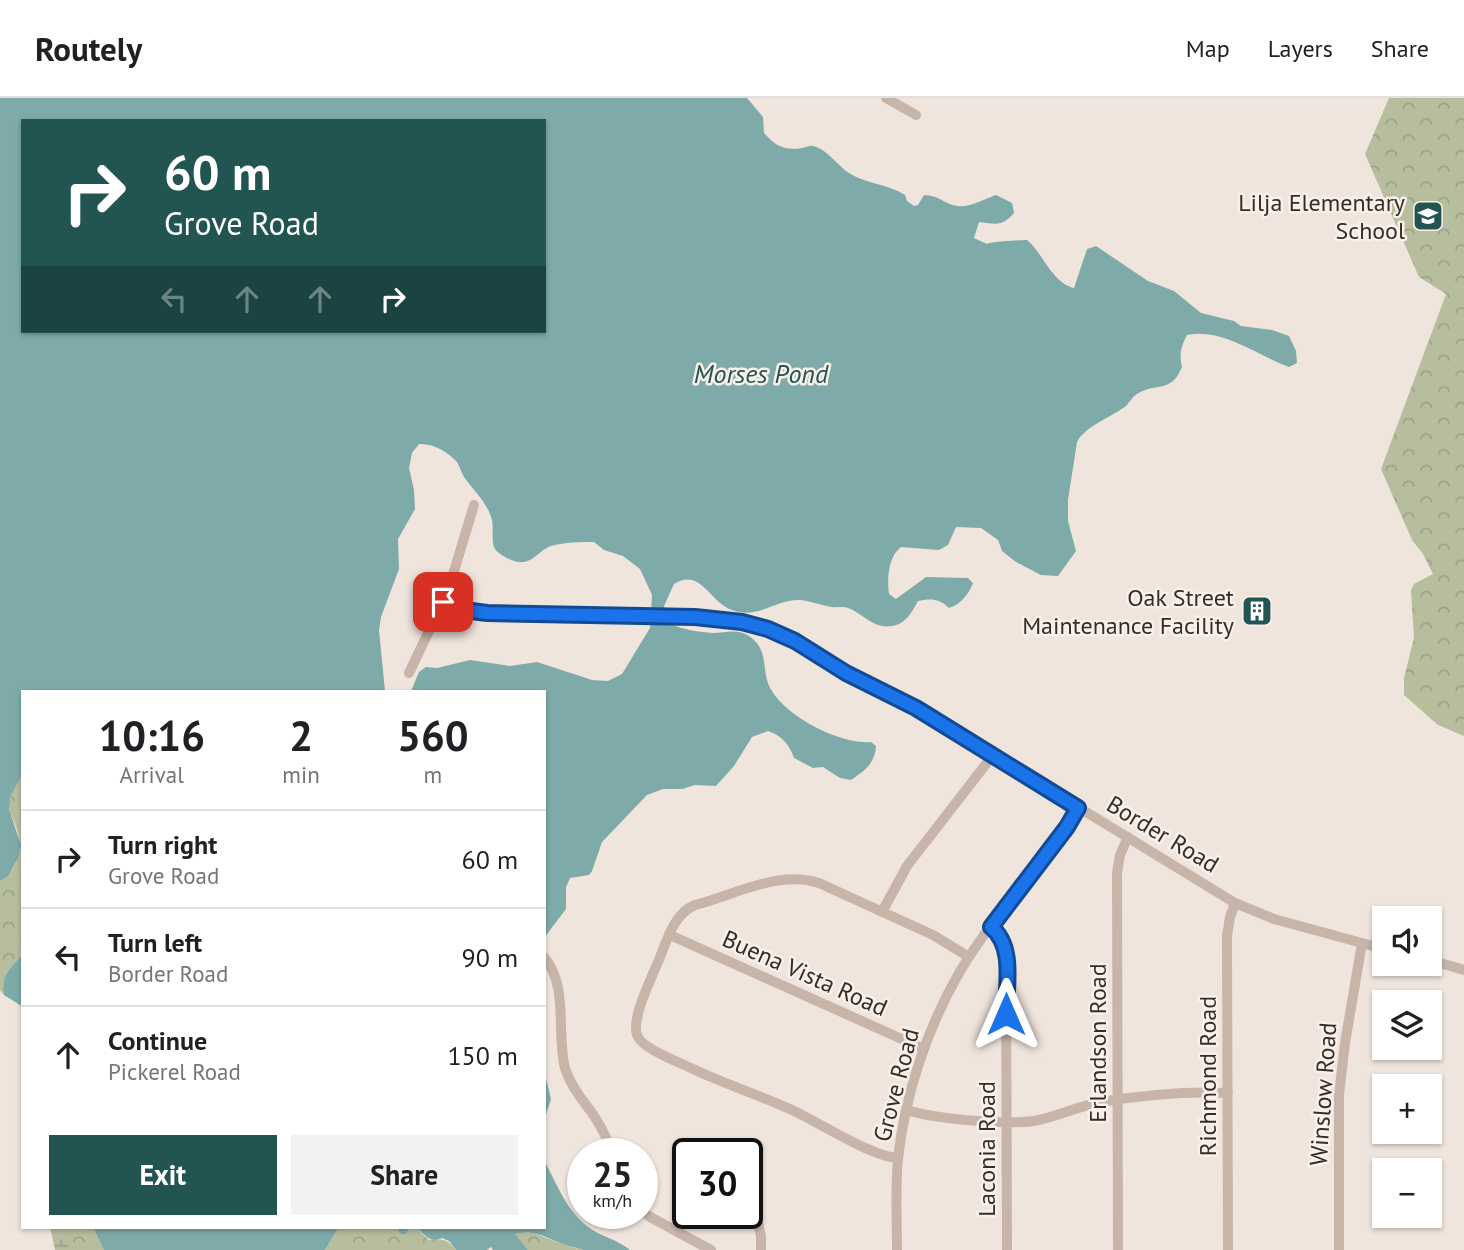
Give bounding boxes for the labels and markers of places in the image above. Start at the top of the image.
place label: Lilja Elementary School [1238,187,1405,246]
school or university icon: Lilja Elementary School [1411,199,1445,233]
pin [413,572,473,632]
place label: Oak Street Maintenance Facility [1022,582,1234,641]
building icon: Oak Street Maintenance Facility [1240,594,1274,628]

